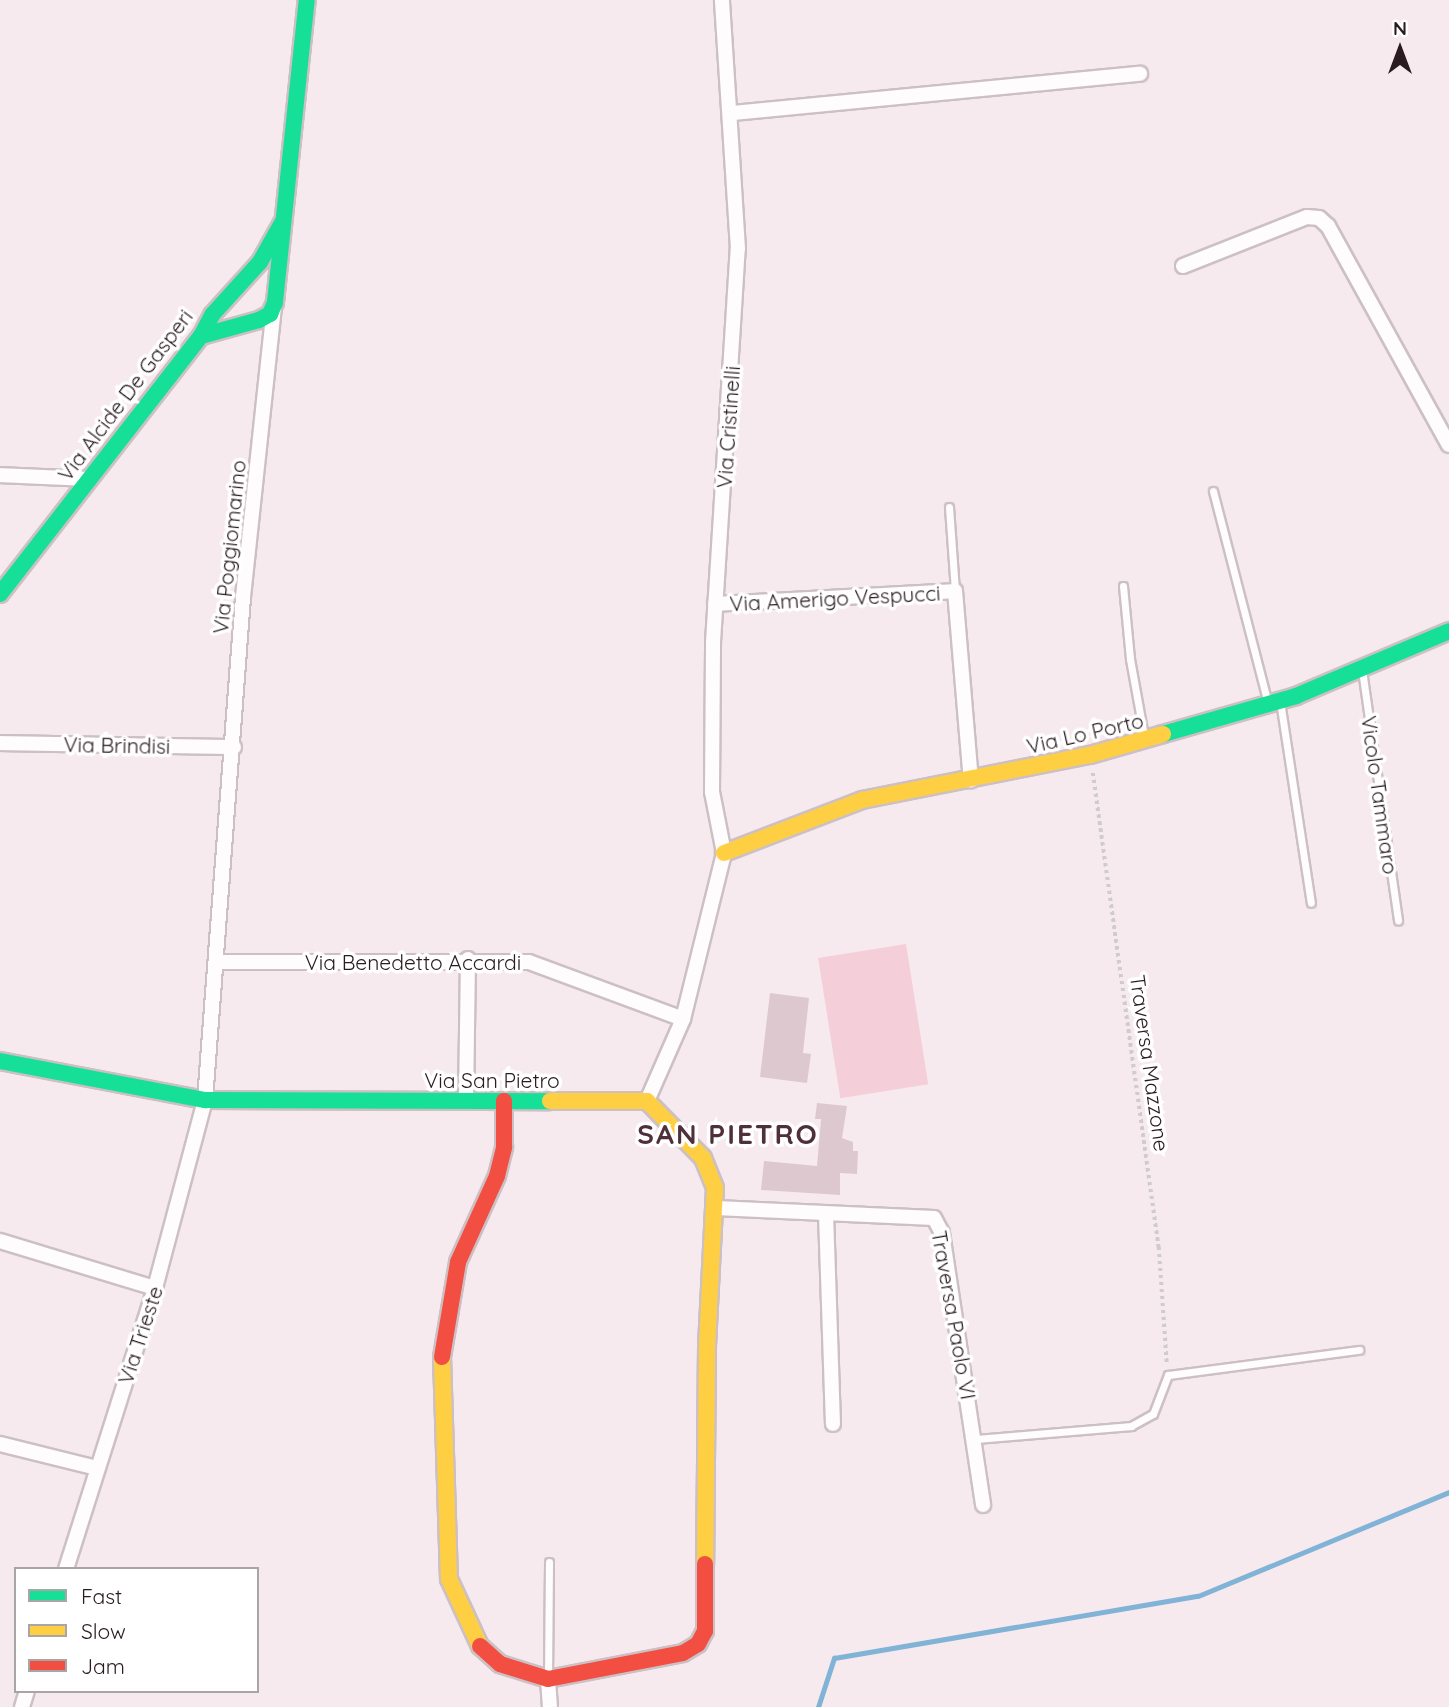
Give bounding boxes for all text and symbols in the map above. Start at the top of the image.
north arrow [1365,14,1435,84]
text: N [1393,16,1407,40]
street label: Via Alcide De Gasperi [52,304,198,486]
street label: Via Cristinelli [711,365,745,489]
street label: Via Poggiomarino [207,459,251,635]
street label: Via Amerigo Vespucci [729,580,941,616]
street label: Via Lo Porto [1024,707,1146,759]
street label: Vicolo Tammaro [1356,714,1404,876]
street label: Via Brindisi [63,731,171,759]
street label: Via Benedetto Accardi [305,949,521,975]
street label: Traversa Mazzone [1125,973,1175,1153]
street label: Via San Pietro [424,1067,560,1093]
district label: SAN PIETRO [639,1117,817,1151]
street label: Traversa Paolo VI [927,1228,981,1402]
street label: Via Trieste [112,1283,168,1387]
legend [14,1567,259,1693]
text: Fast [81,1583,122,1609]
text: Slow [81,1618,126,1644]
text: Jam [81,1653,125,1679]

